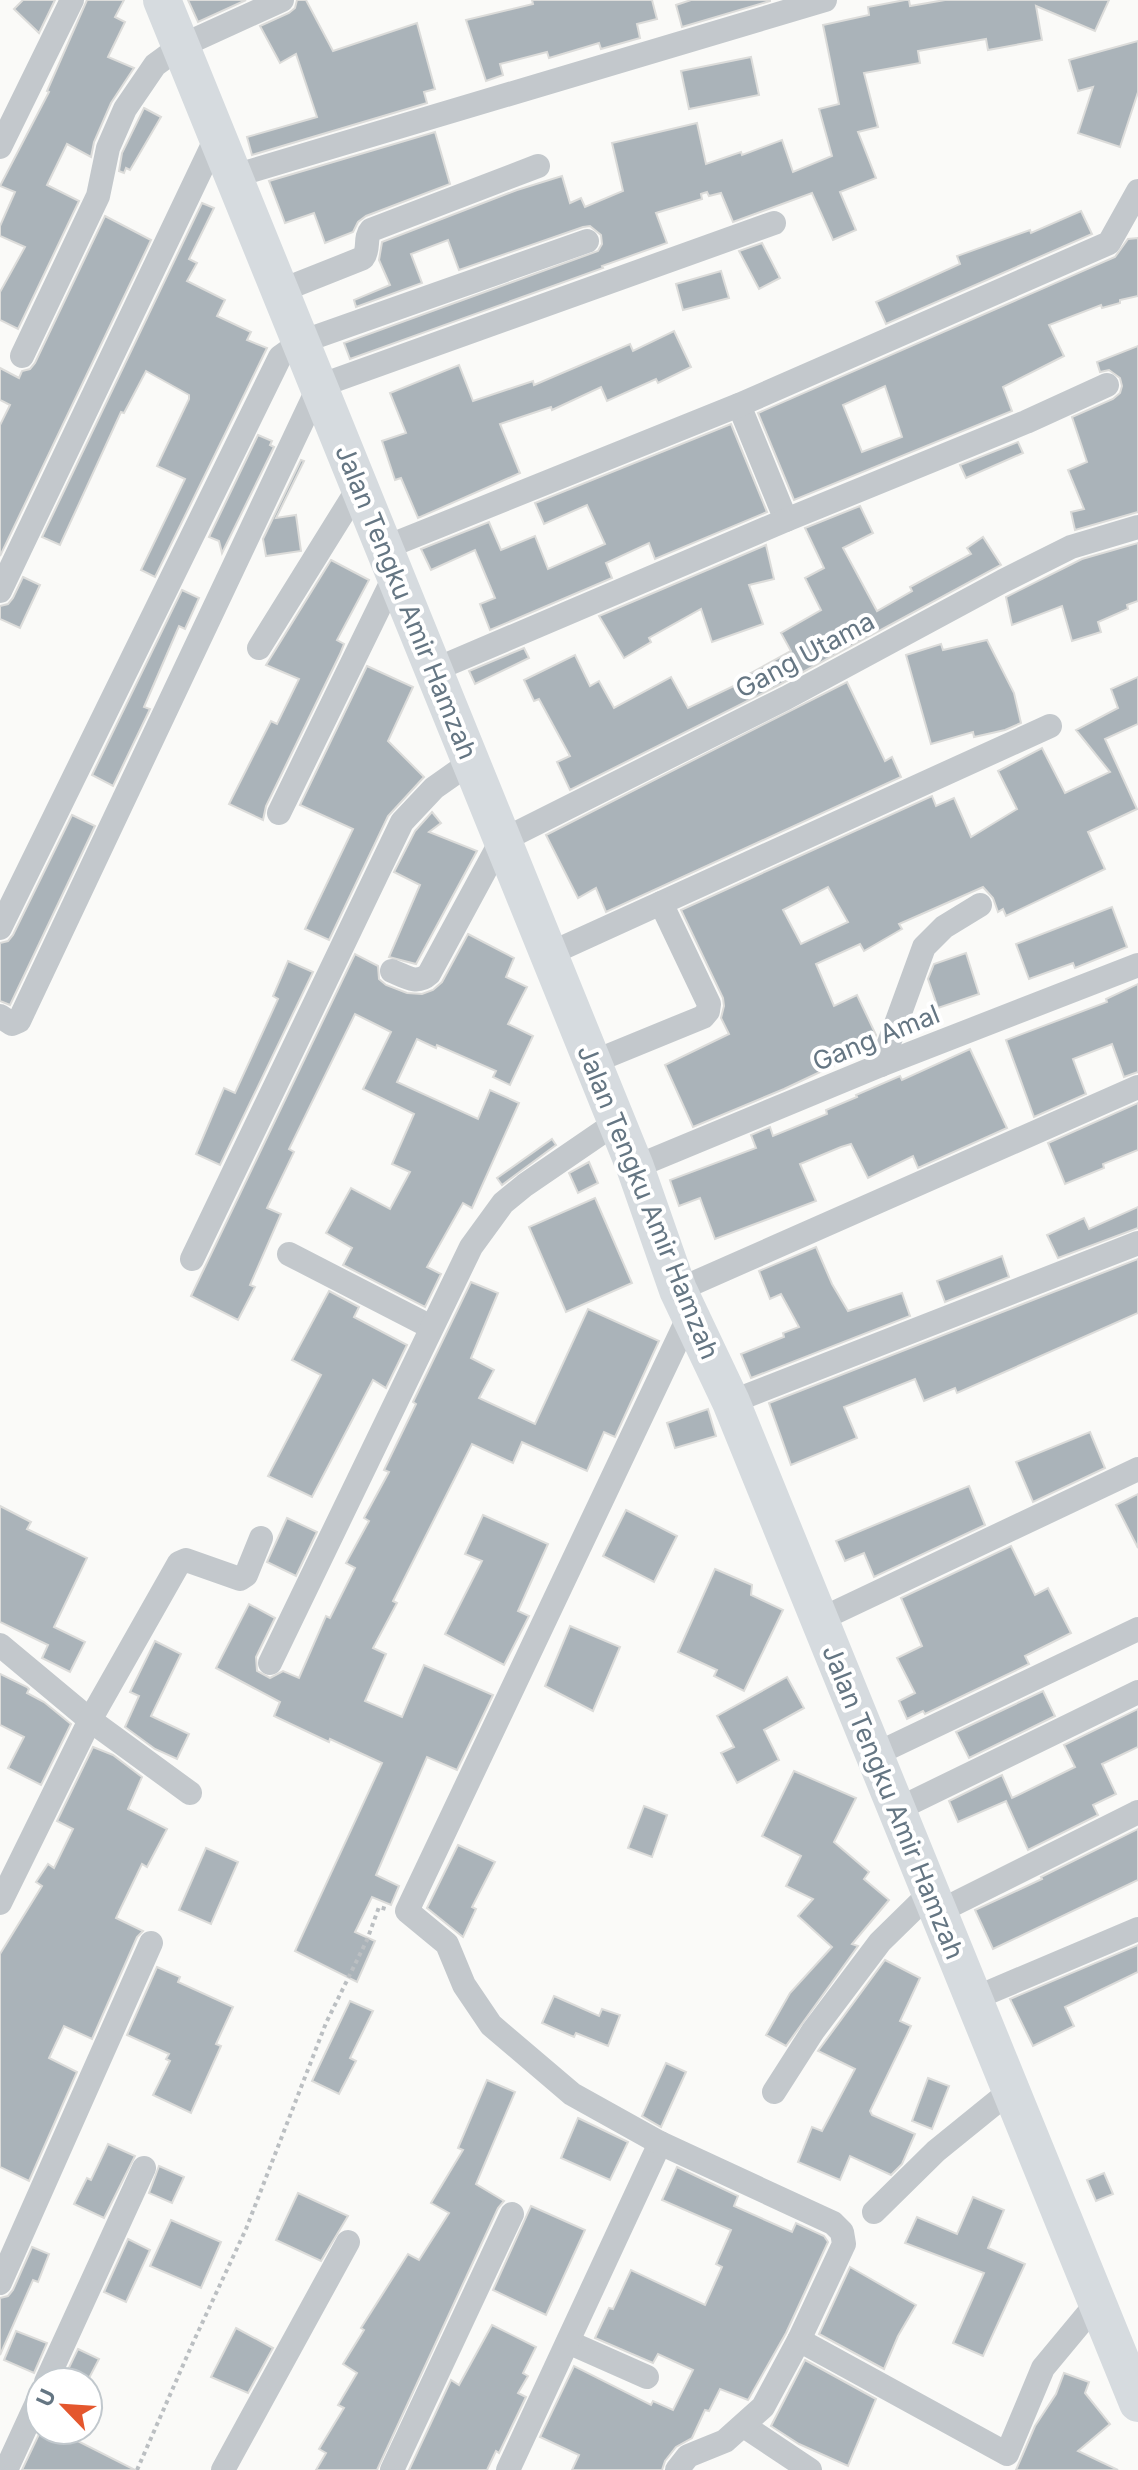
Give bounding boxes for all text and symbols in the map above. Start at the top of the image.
street label: Jalan Tengku Amir Hamzah [329,440,484,764]
street label: Gang Utama [730,605,879,704]
street label: Gang Amal [808,998,944,1077]
street label: Jalan Tengku Amir Hamzah [571,1040,726,1364]
street label: Jalan Tengku Amir Hamzah [816,1640,971,1964]
north arrow [24,2366,104,2446]
text: U [31,2385,61,2410]

